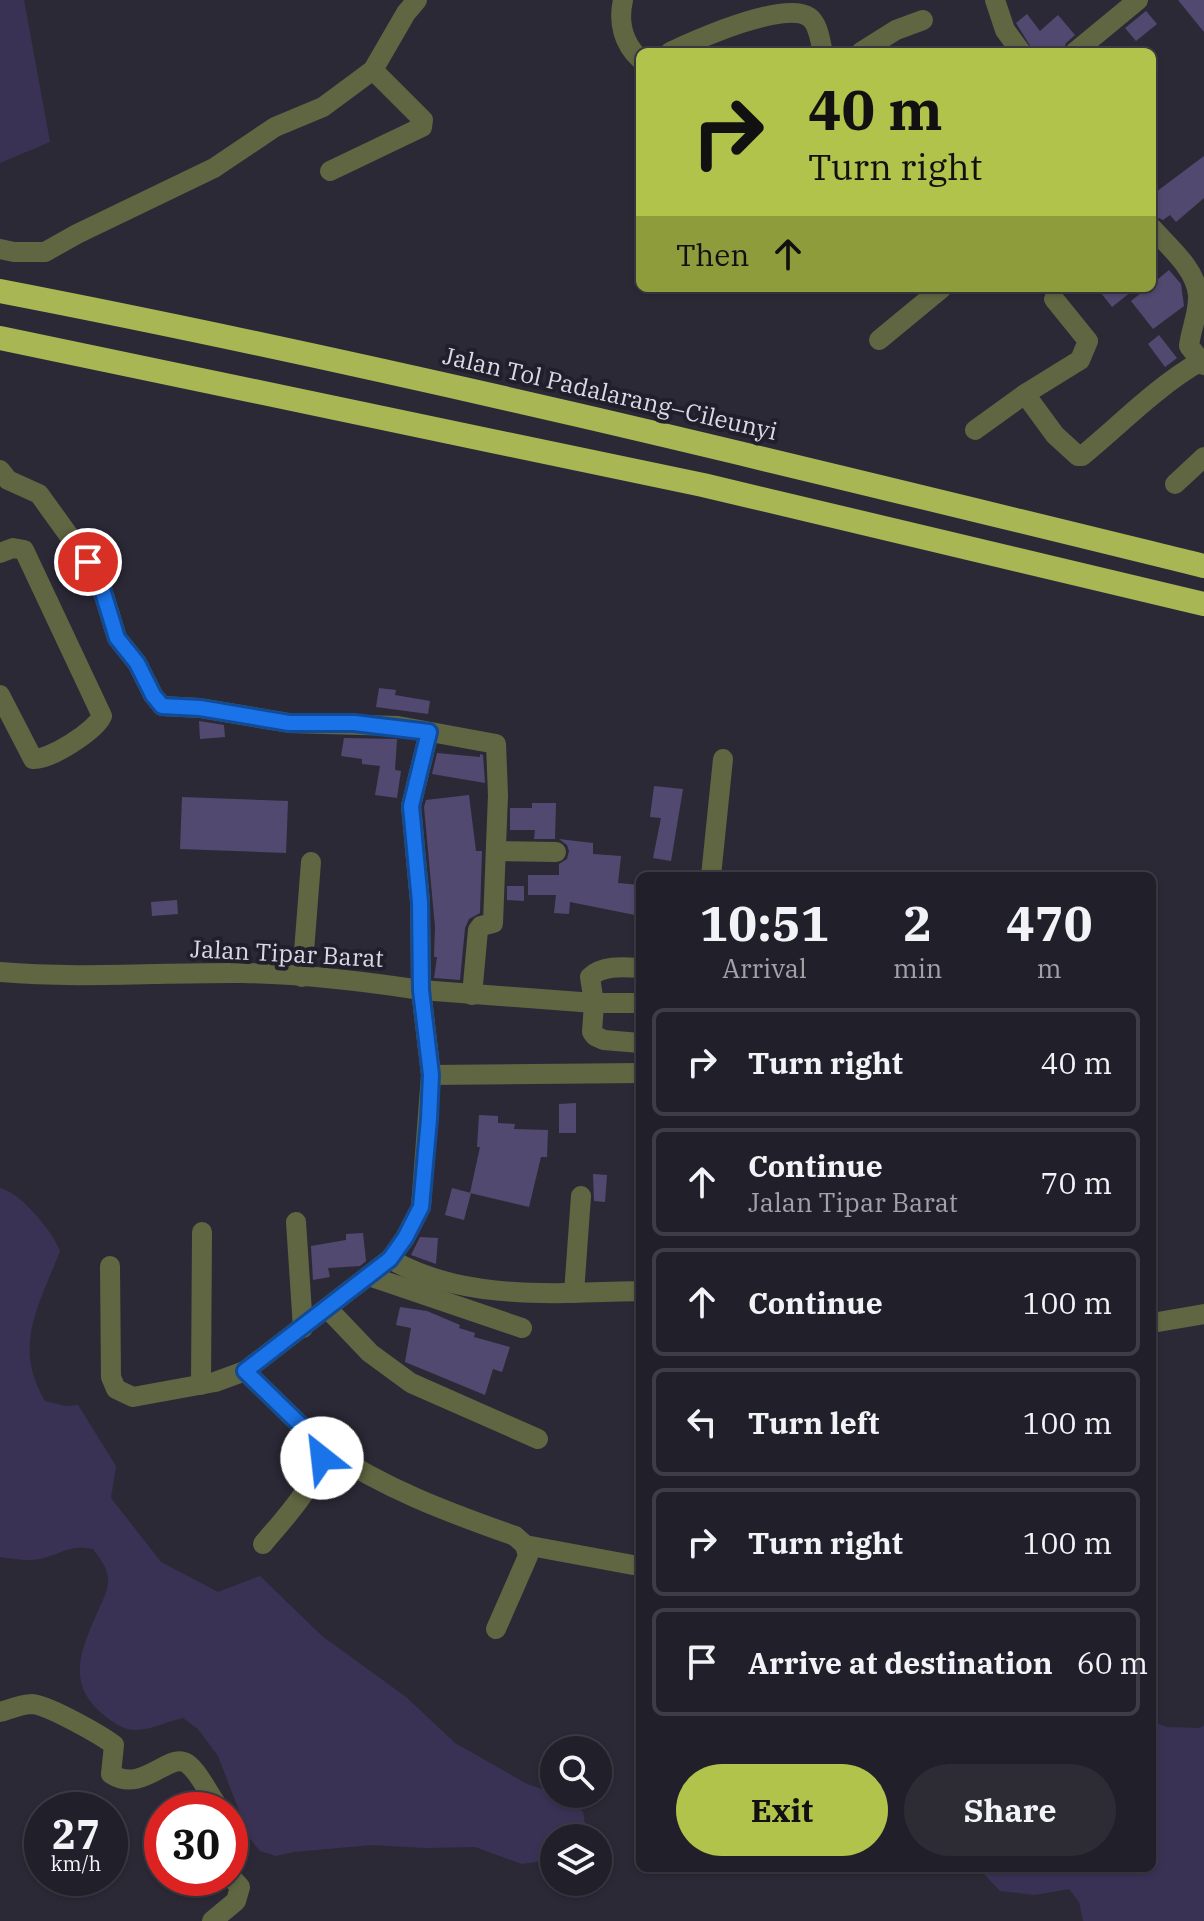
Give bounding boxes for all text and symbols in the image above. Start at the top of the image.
text: 40 m [808,73,943,145]
icon: right [676,80,780,184]
text: Turn right [808,143,982,190]
icon: ahead [766,232,810,276]
text: Then [676,235,750,274]
street label: Jalan Tol Padalarang–Cileunyi [440,339,780,447]
pin [54,528,122,596]
icon: arrive [66,540,110,584]
text: 10:51 [700,892,829,954]
text: 2 [903,892,932,954]
text: 470 [1006,892,1092,954]
street label: Jalan Tipar Barat [189,932,385,974]
text: Arrival [722,951,807,985]
text: min [893,951,942,985]
text: m [1037,951,1062,985]
icon: right [680,1040,724,1084]
text: Turn right [748,1043,903,1082]
text: 40 m [1040,1043,1112,1082]
text: Continue [748,1146,883,1185]
icon: ahead [680,1160,724,1204]
text: 70 m [1040,1163,1112,1202]
text: Jalan Tipar Barat [748,1185,958,1219]
icon: ahead [680,1280,724,1324]
text: Continue [748,1283,883,1322]
text: 100 m [1022,1283,1112,1322]
icon: left [680,1400,724,1444]
text: Turn left [748,1403,880,1442]
text: 100 m [1022,1403,1112,1442]
position arrow [280,1416,364,1500]
icon: right [680,1520,724,1564]
text: Turn right [748,1523,903,1562]
text: 100 m [1022,1523,1112,1562]
icon: arrive [680,1640,724,1684]
text: Arrive at destination [748,1643,1053,1682]
text: 60 m [1077,1643,1148,1682]
map controls [540,1736,612,1896]
button: search [540,1736,612,1808]
button: Exit [676,1764,888,1856]
button: Share [904,1764,1116,1856]
speed limit sign: 30 [144,1792,248,1896]
text: 27 [52,1808,100,1860]
button: layers [540,1824,612,1896]
text: km/h [51,1850,101,1877]

